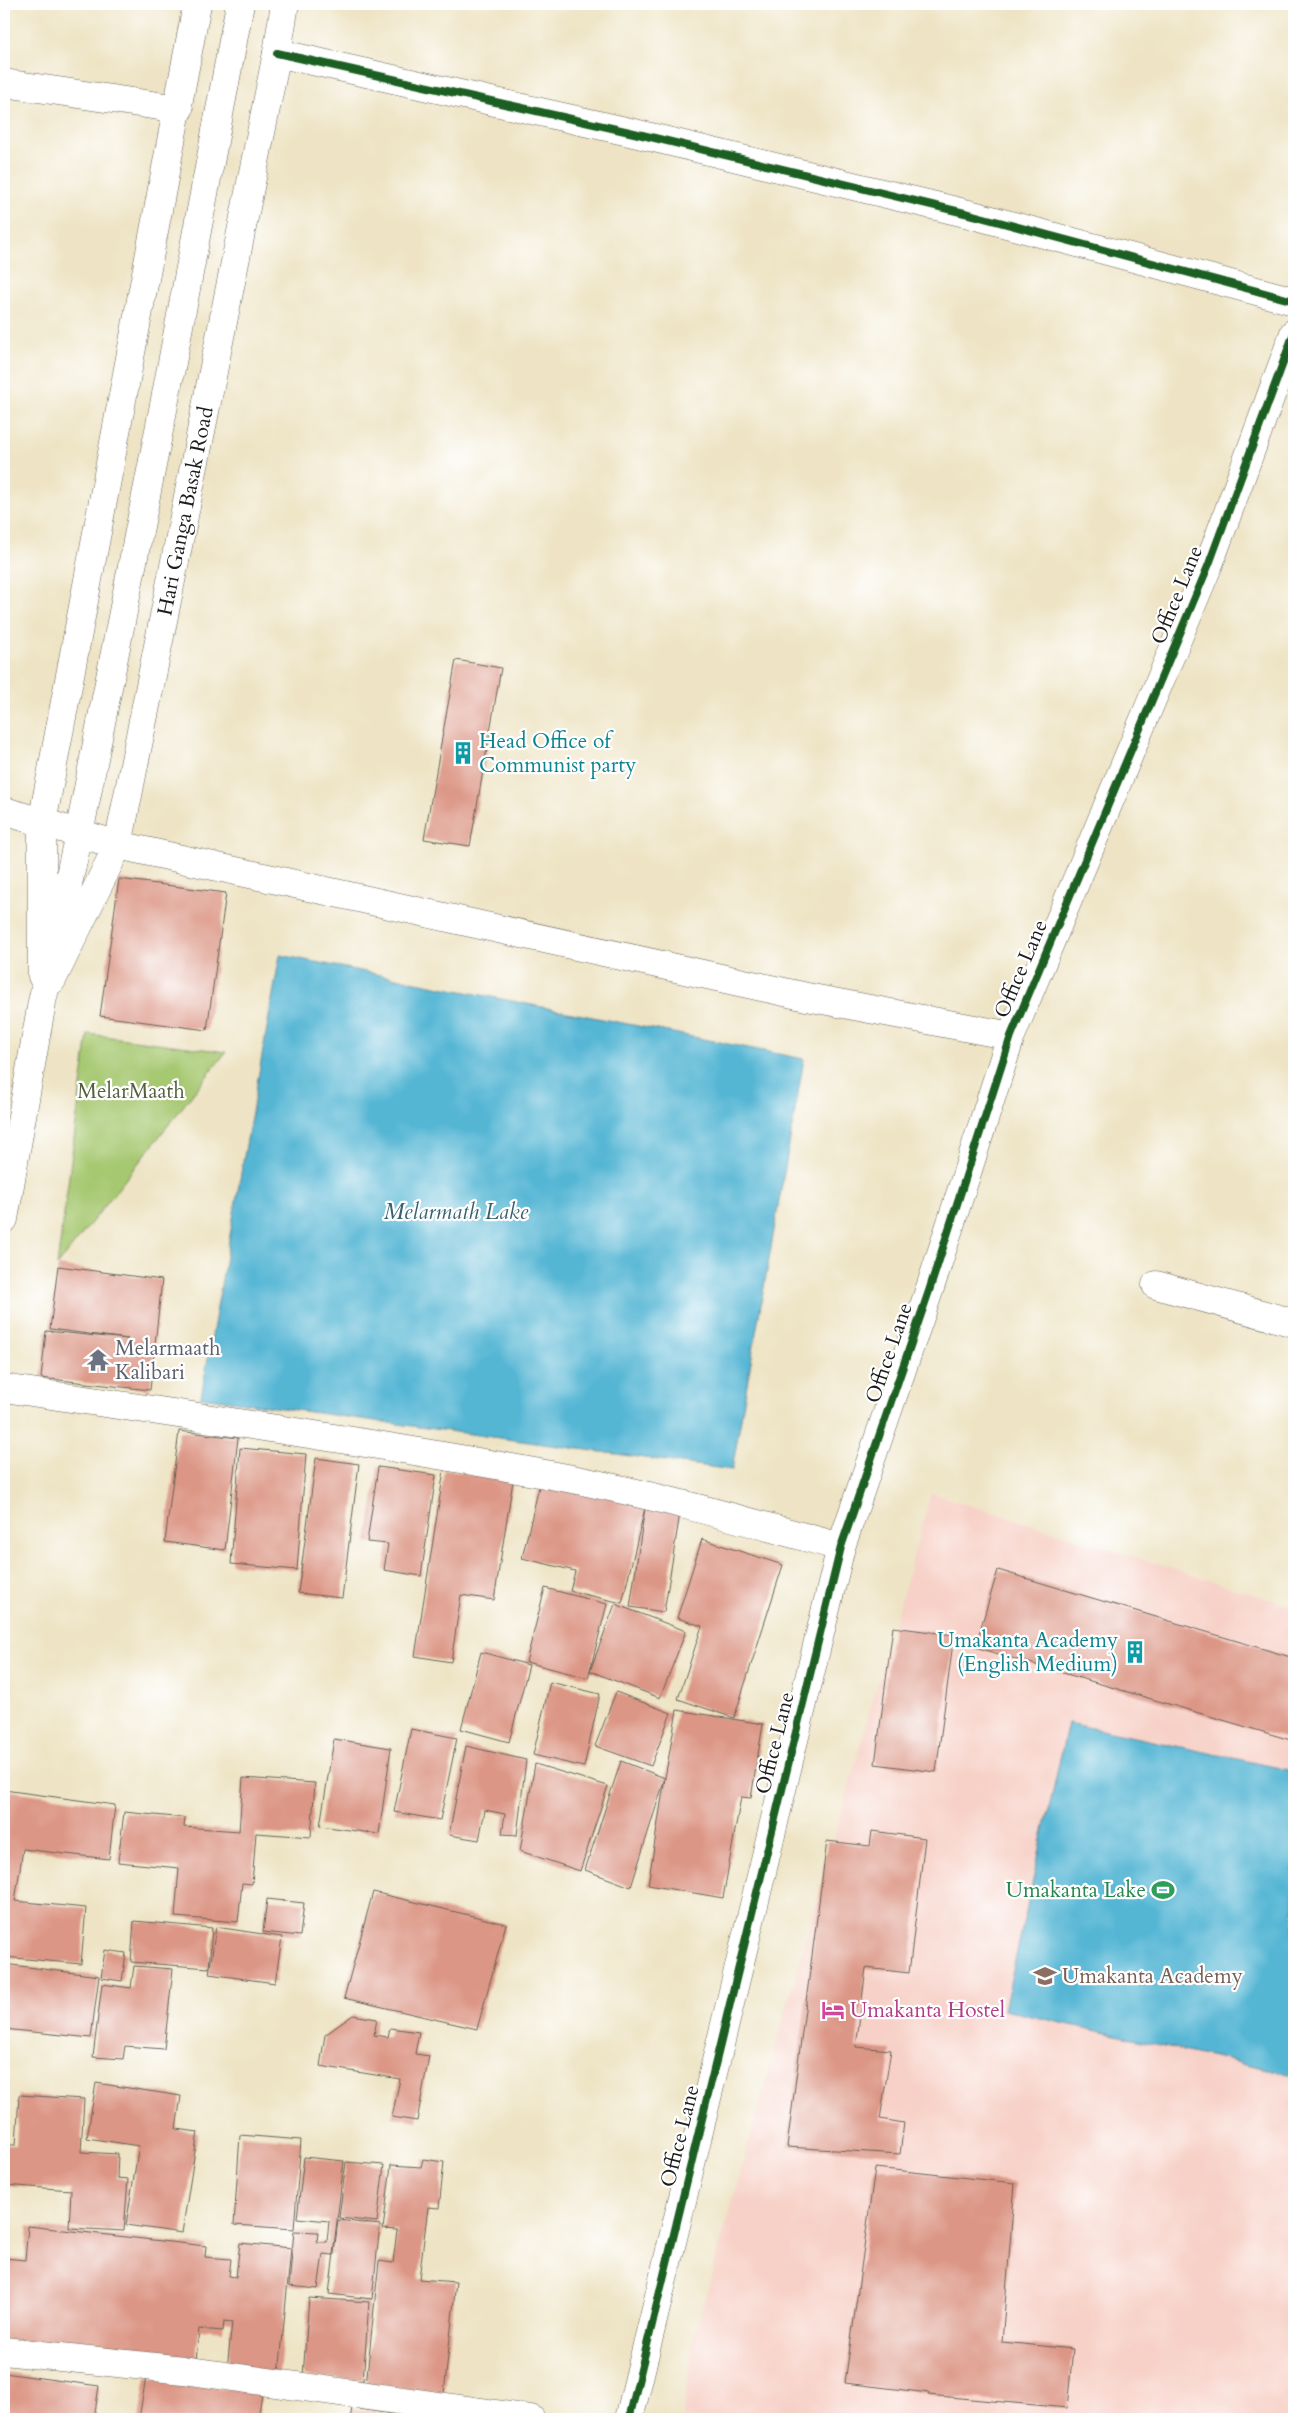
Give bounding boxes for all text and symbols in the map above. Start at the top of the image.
street label: Hari Ganga Basak Road [150,404,220,618]
street label: Office Lane [1144,541,1210,649]
place label: Head Office of Communist party [479,727,636,780]
building icon: Head Office of Communist party [450,740,476,766]
street label: Office Lane [987,915,1055,1023]
park label: MelarMaath [77,1077,185,1106]
water label: Melarmath Lake [384,1197,529,1227]
street label: Office Lane [858,1299,920,1407]
place label: Melarmaath Kalibari [115,1334,221,1387]
temple icon: Melarmaath Kalibari [85,1347,111,1373]
place label: Umakanta Academy (English Medium) [937,1626,1118,1679]
building icon: Umakanta Academy (English Medium) [1122,1639,1148,1665]
street label: Office Lane [748,1689,802,1797]
place label: Umakanta Lake [1006,1876,1146,1905]
sports icon: Umakanta Lake [1150,1877,1176,1903]
place label: Umakanta Academy [1062,1962,1243,1991]
school or university icon: Umakanta Academy [1032,1963,1058,1989]
place label: Umakanta Hostel [850,1996,1005,2025]
hotel icon: Umakanta Hostel [820,1997,846,2023]
street label: Office Lane [653,2082,707,2190]

